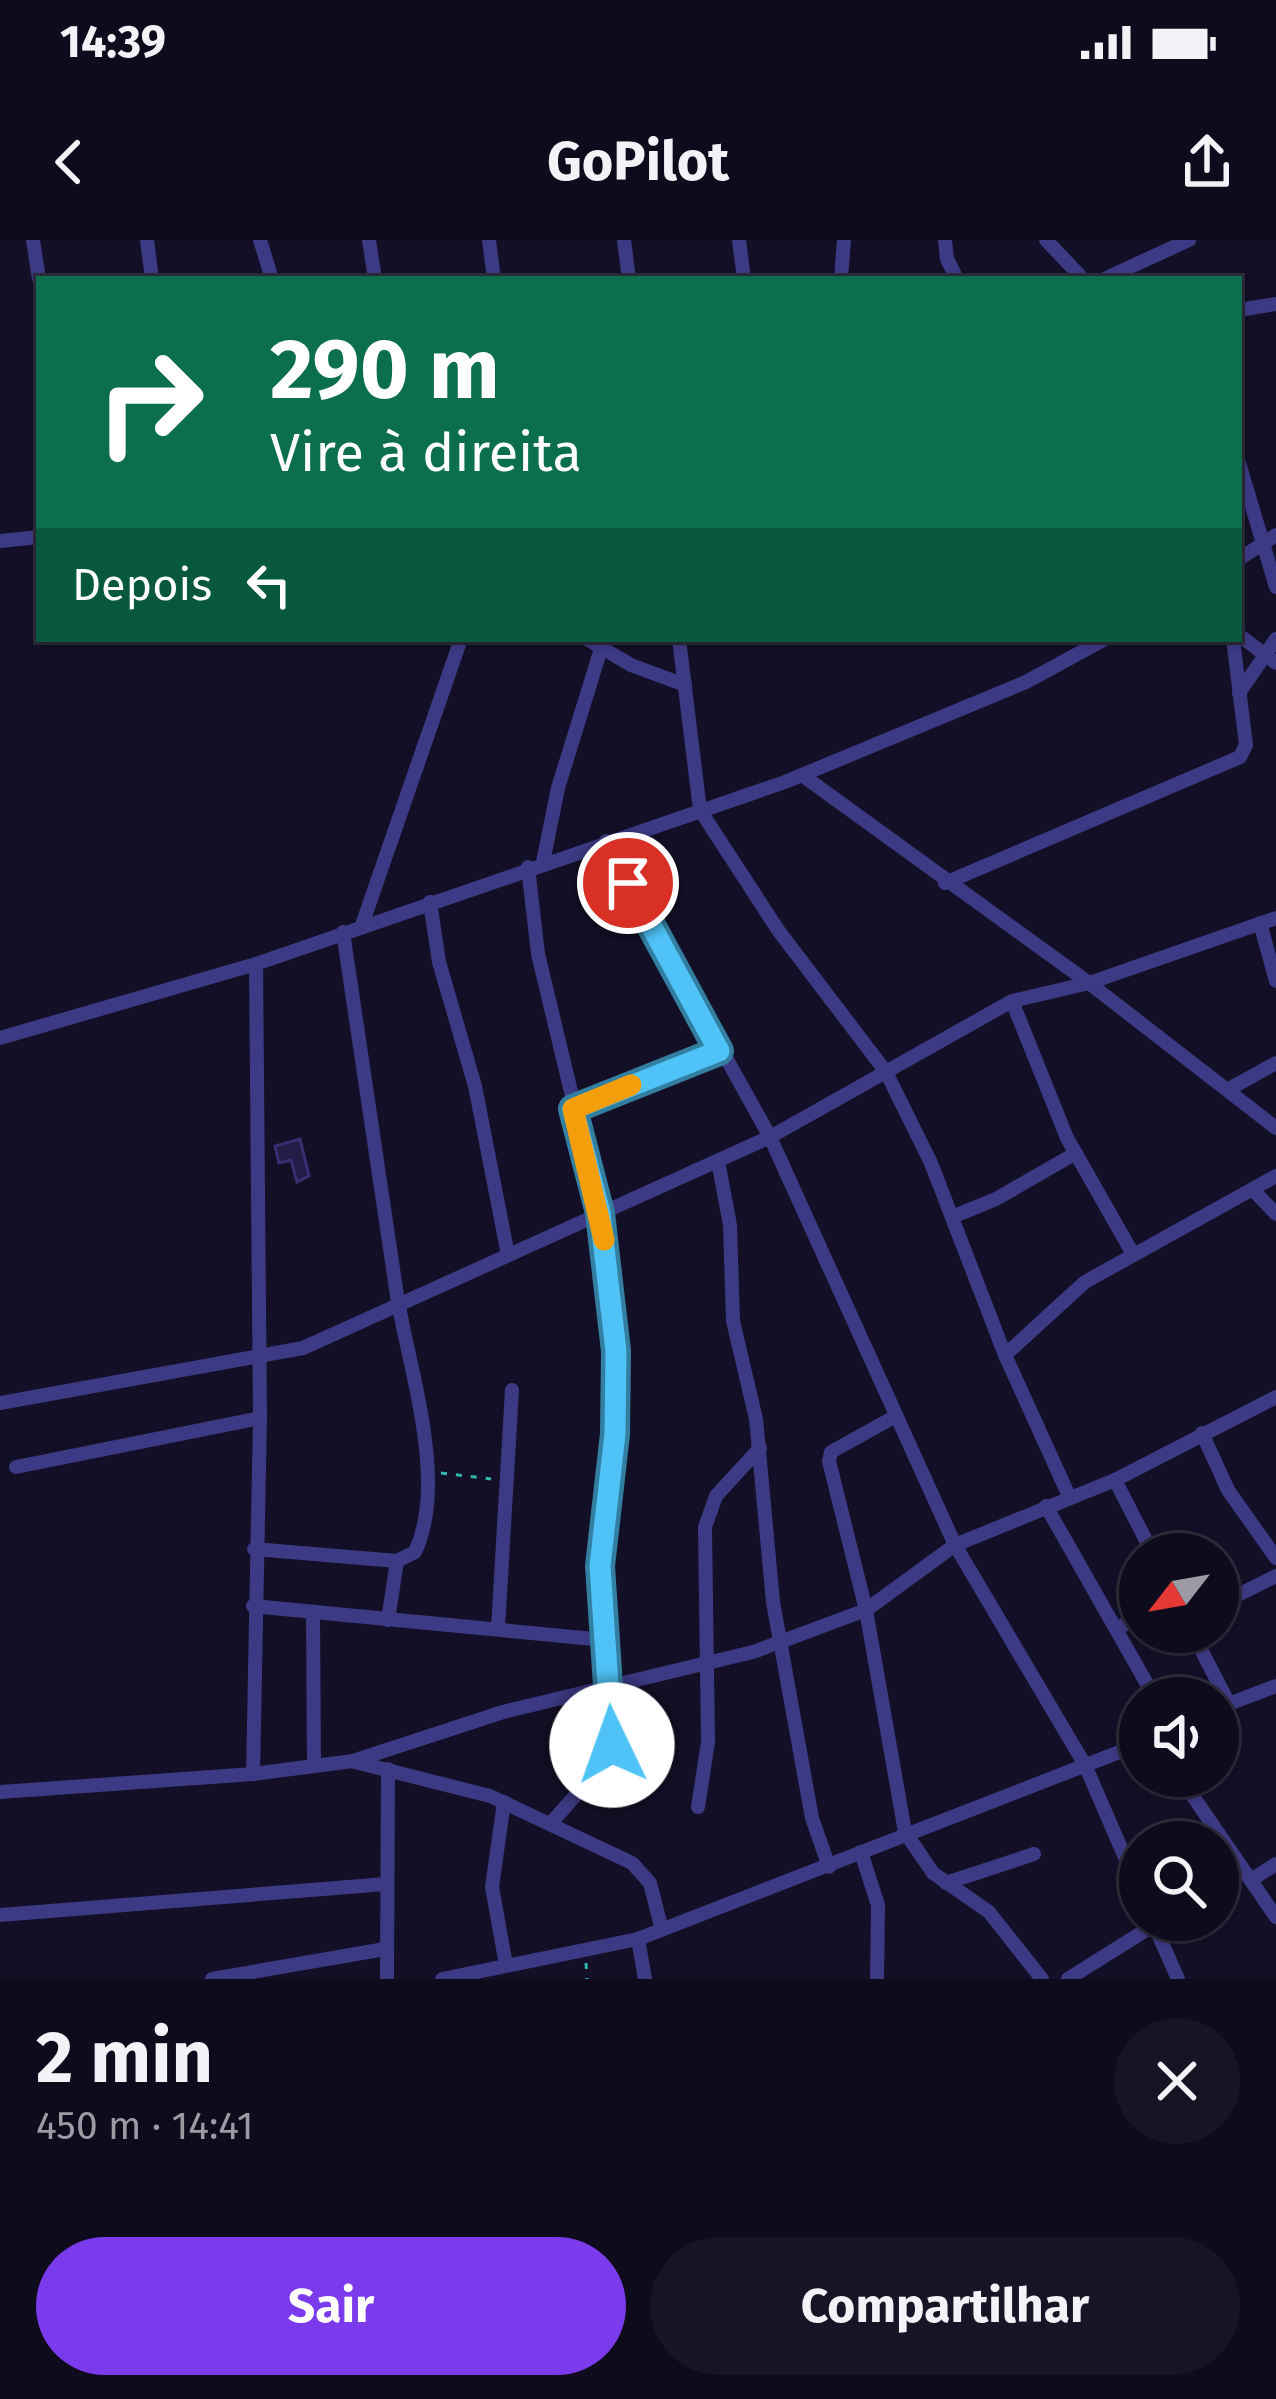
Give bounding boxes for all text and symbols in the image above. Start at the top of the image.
text: 14:39 [60,15,166,69]
icon: back [36,129,102,195]
icon: share [1174,129,1240,195]
text: GoPilot [547,130,729,194]
text: 290 m [270,319,500,420]
icon: right [72,324,228,480]
text: Vire à direita [270,421,582,485]
icon: left [236,552,302,618]
text: Depois [72,558,212,612]
pin [577,832,679,934]
icon: arrive [595,850,661,916]
north arrow [1119,1533,1239,1653]
map controls [1119,1533,1239,1941]
button: sound [1119,1677,1239,1797]
position arrow [549,1682,675,1808]
button: search [1119,1821,1239,1941]
text: 2 min [36,2015,213,2101]
button: close [1114,2018,1240,2144]
text: 450 m · 14:41 [36,2103,254,2149]
button: Sair [36,2237,626,2375]
button: Compartilhar [650,2237,1240,2375]

